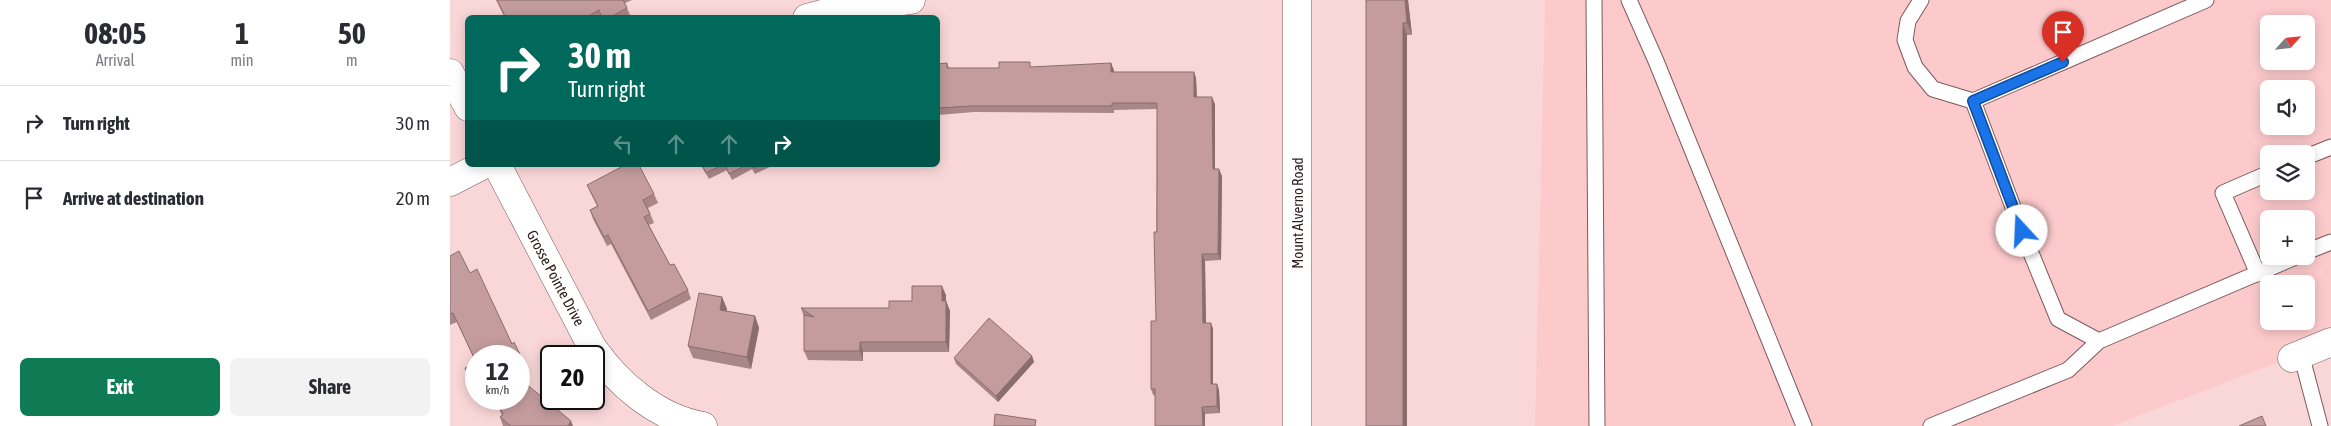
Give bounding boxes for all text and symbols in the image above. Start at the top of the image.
pin [2042,11,2084,62]
north arrow [2260,15,2315,70]
map controls [2260,15,2315,330]
text: 08:05 [84,16,146,50]
text: 1 [235,16,249,50]
text: 50 [338,16,366,50]
icon: arrive [2049,18,2077,46]
icon: right [485,35,550,100]
text: 30 m [568,35,631,75]
text: Arrival [96,51,135,69]
text: min [231,51,254,69]
text: m [346,51,358,69]
text: Turn right [568,76,645,102]
button: sound [2260,80,2315,135]
icon: right [20,109,48,137]
text: Turn right [63,112,130,134]
text: 30 m [396,112,430,134]
icon: left [609,130,637,158]
icon: ahead [662,130,690,158]
icon: ahead [715,130,743,158]
icon: right [768,130,796,158]
button: layers [2260,145,2315,200]
street label: Mount Alverno Road [1289,157,1306,269]
icon: arrive [20,184,48,212]
text: Arrive at destination [63,187,204,209]
text: 20 m [396,187,430,209]
position arrow [1995,204,2047,256]
button: + [2260,210,2315,265]
street label: Grosse Pointe Drive [524,227,588,329]
button: − [2260,275,2315,330]
speed limit sign: 20 [540,345,605,410]
text: 12 [486,357,509,385]
button: Exit [20,358,220,416]
button: Share [230,358,430,416]
text: km/h [486,383,509,397]

